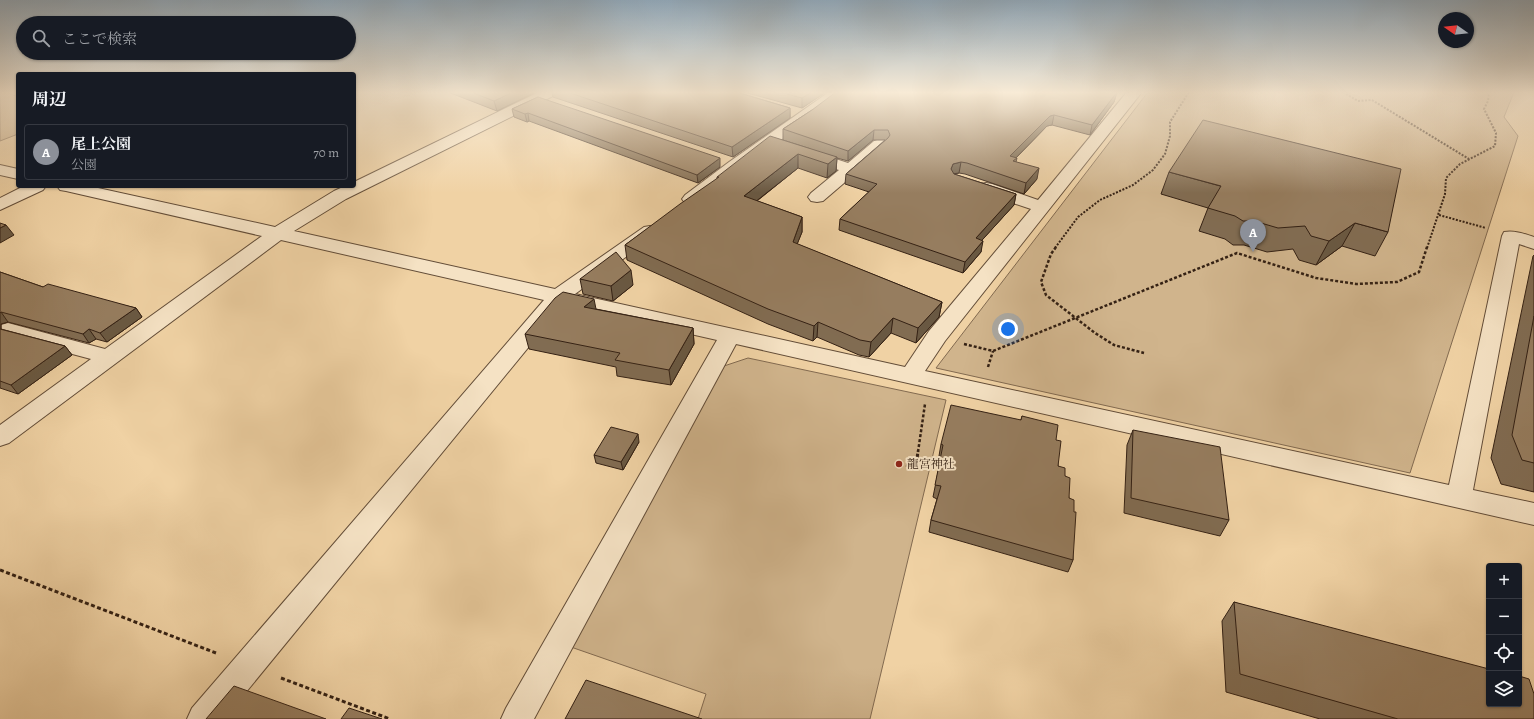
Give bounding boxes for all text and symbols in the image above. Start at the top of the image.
north arrow [1438,12,1474,48]
search box [16,16,356,60]
icon: search [30,27,52,49]
text: ここで検索 [62,29,137,49]
text: 周辺 [32,88,66,111]
text: 尾上公園 [71,134,131,154]
text: A [42,144,50,161]
text: 70 m [313,144,339,161]
text: 公園 [71,156,97,173]
pin: A [1240,219,1266,252]
your location [998,319,1018,339]
place label: 龍宮神社 [907,456,955,472]
marker: 龍宮神社 [894,459,904,469]
map controls [1486,563,1522,707]
button: + [1486,563,1522,599]
button: − [1486,599,1522,635]
button: locate [1486,635,1522,671]
button: layers [1486,671,1522,707]

